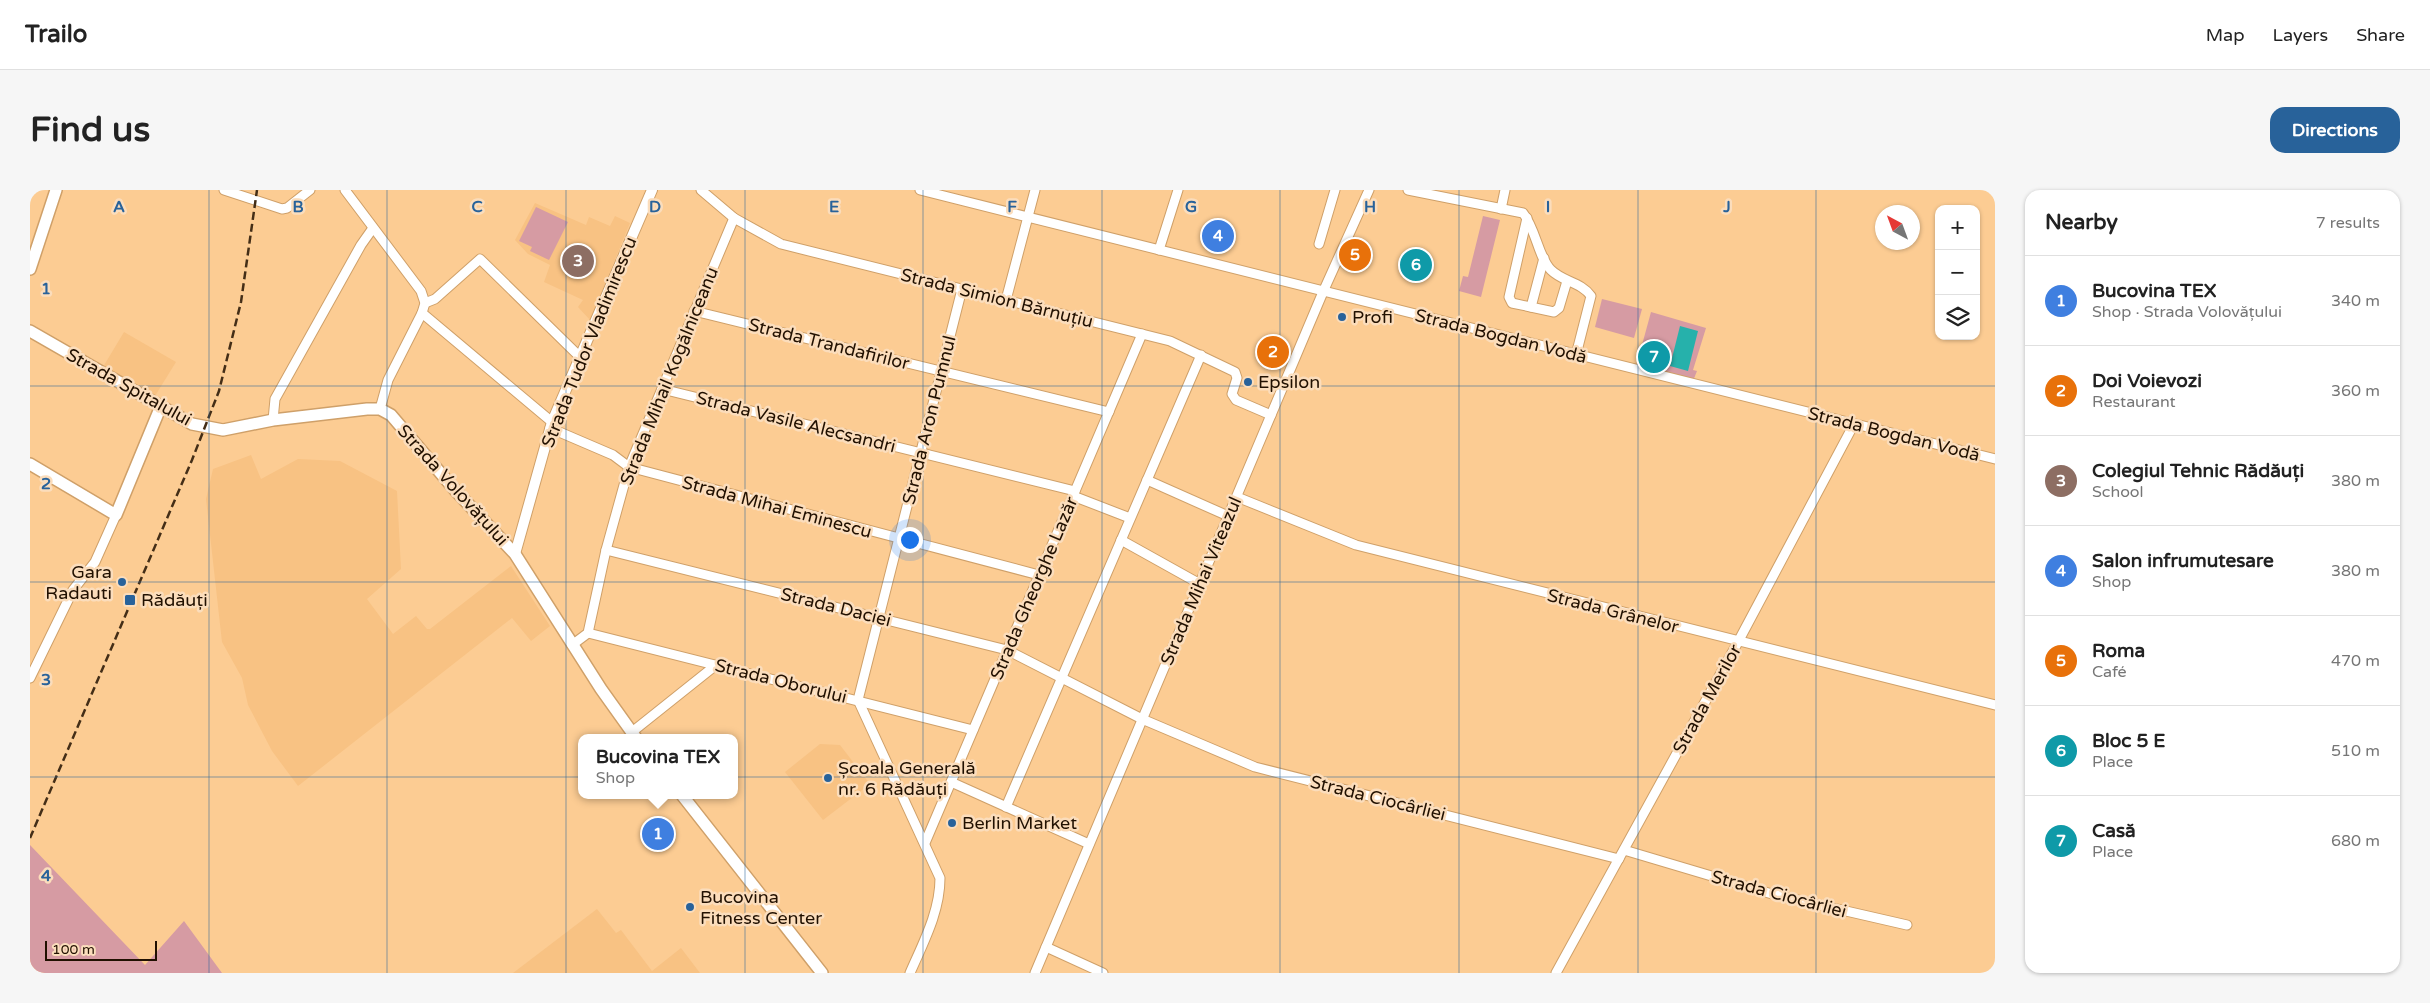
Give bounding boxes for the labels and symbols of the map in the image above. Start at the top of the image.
text: A [113,197,125,217]
text: B [292,197,304,217]
text: C [471,197,483,217]
text: D [649,197,661,217]
text: E [829,197,839,217]
text: F [1007,197,1017,217]
text: G [1185,197,1197,217]
text: H [1364,197,1376,217]
text: I [1546,197,1550,217]
text: J [1722,197,1731,217]
north arrow [1875,205,1920,250]
pin: 4 [1202,217,1234,255]
street label: Strada Tudor Vladimirescu [537,233,641,451]
pin: 5 [1339,236,1371,274]
pin: 3 [562,242,594,280]
pin: 6 [1400,246,1432,284]
street label: Strada Simion Bărnuțiu [899,263,1095,333]
street label: Strada Mihail Kogălniceanu [615,264,723,488]
text: 1 [41,279,51,299]
street label: Strada Bogdan Vodă [1413,304,1589,368]
place label: Profi [1352,306,1393,328]
marker: Profi [1336,311,1348,323]
street label: Strada Trandafirilor [746,313,912,375]
street label: Strada Aron Pumnul [897,333,961,507]
pin: 2 [1257,333,1289,371]
pin: 7 [1638,338,1670,376]
street label: Strada Spitalului [62,343,196,431]
place label: Epsilon [1258,371,1320,393]
marker: Epsilon [1242,376,1254,388]
street label: Strada Vasile Alecsandri [694,387,898,457]
street label: Strada Bogdan Vodă [1806,402,1982,466]
street label: Strada Volovățului [393,420,513,550]
street label: Strada Mihai Eminescu [680,471,874,543]
text: 2 [41,474,51,494]
street label: Strada Gheorghe Lazăr [985,493,1083,683]
street label: Strada Mihai Viteazul [1156,493,1246,669]
your location [897,527,923,553]
place label: Gara Radauti [45,561,112,604]
marker: Gara Radauti [116,576,128,588]
street label: Strada Daciei [779,583,893,631]
street label: Strada Grânelor [1545,584,1681,638]
place label: Rădăuți [141,589,208,611]
marker: Rădăuți [123,593,137,607]
street label: Strada Merilor [1668,640,1746,758]
street label: Strada Oborului [713,654,849,708]
text: 3 [41,670,51,690]
place label: Școala Generală nr. 6 Rădăuți [838,757,976,800]
street label: Strada Ciocârliei [1308,771,1448,825]
marker: Școala Generală nr. 6 Rădăuți [822,772,834,784]
place label: Berlin Market [962,812,1077,834]
pin: 1 [642,815,674,853]
marker: Berlin Market [946,817,958,829]
street label: Strada Ciocârliei [1709,865,1849,923]
text: 4 [41,866,51,886]
place label: Bucovina Fitness Center [700,886,822,929]
marker: Bucovina Fitness Center [684,901,696,913]
scale bar [45,938,158,961]

